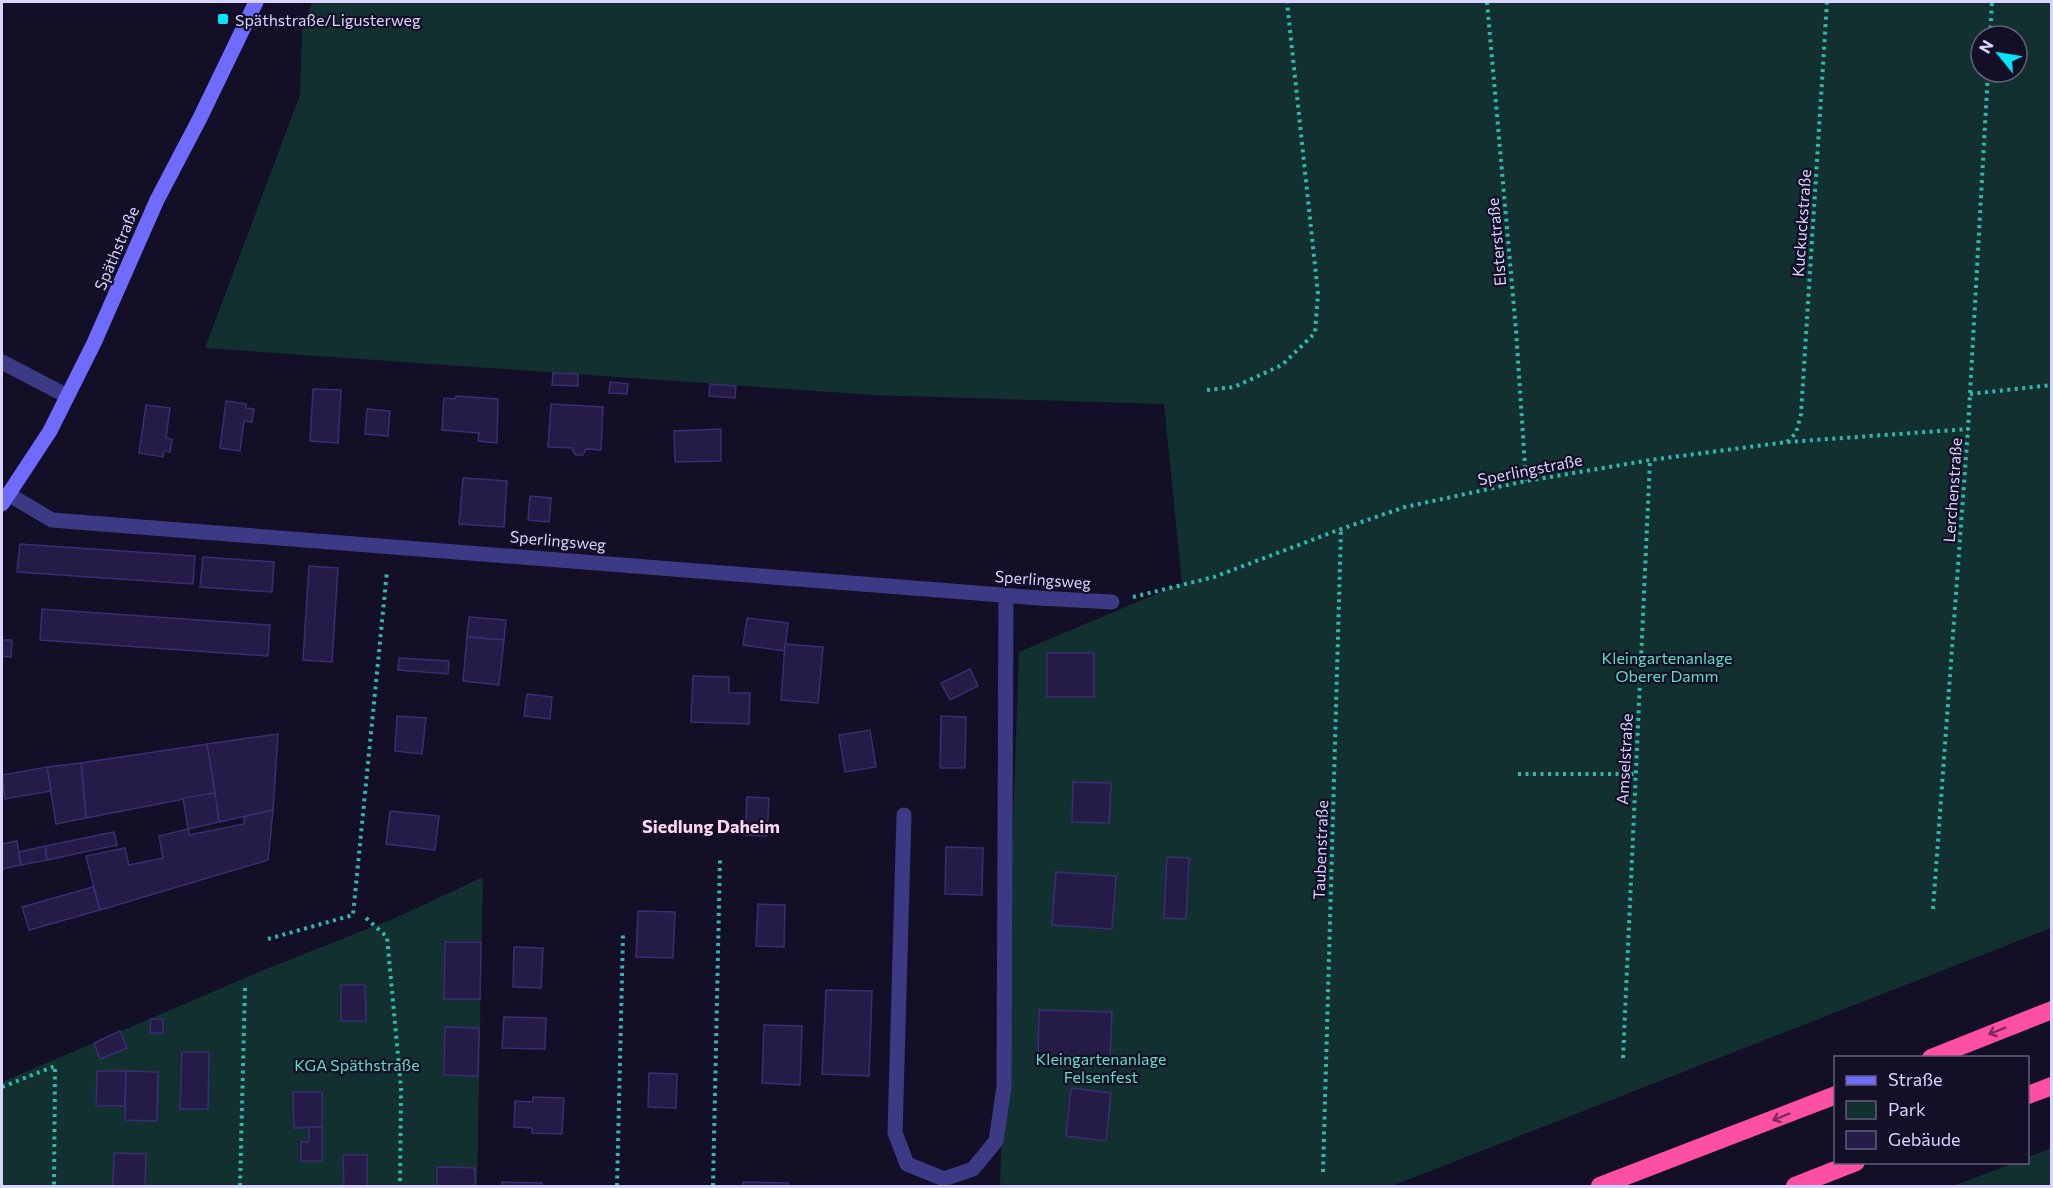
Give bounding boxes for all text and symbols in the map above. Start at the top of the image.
place label: Späthstraße/Ligusterweg [235,10,421,29]
marker: Späthstraße/Ligusterweg [216,12,230,26]
north arrow [1969,24,2029,84]
text: N [1974,36,1997,56]
street label: Kuckuckstraße [1788,168,1814,278]
street label: Elsterstraße [1483,197,1509,287]
street label: Späthstraße [90,203,142,293]
street label: Lerchenstraße [1939,437,1965,543]
street label: Sperlingstraße [1476,450,1584,488]
street label: Sperlingsweg [509,526,607,554]
street label: Sperlingsweg [994,566,1092,592]
park label: Kleingartenanlage Oberer Damm [1602,648,1732,685]
street label: Amselstraße [1612,713,1636,805]
street label: Taubenstraße [1309,800,1331,900]
district label: Siedlung Daheim [642,815,780,837]
one-way arrow [1988,1027,2007,1038]
park label: Kleingartenanlage Felsenfest [1036,1049,1166,1086]
park label: KGA Späthstraße [294,1055,420,1074]
legend [1834,1056,2029,1164]
text: Straße [1888,1068,1943,1090]
text: Park [1888,1098,1926,1120]
one-way arrow [1772,1112,1791,1123]
text: Gebäude [1888,1128,1961,1150]

